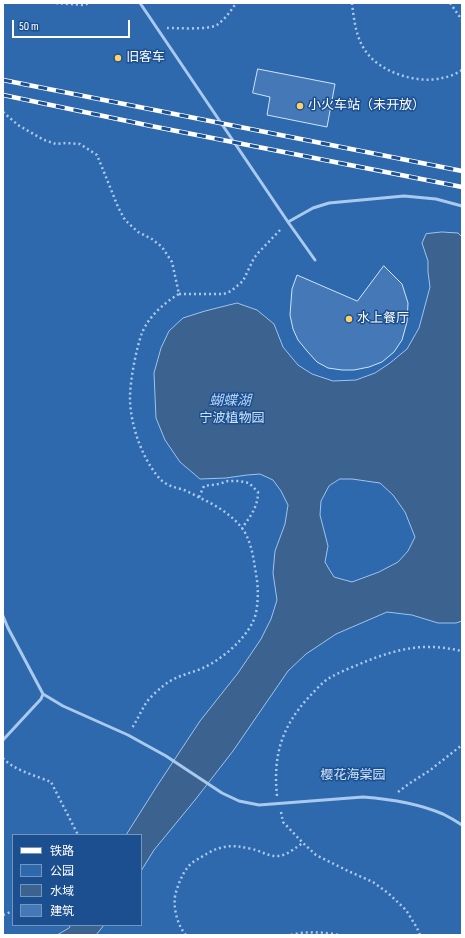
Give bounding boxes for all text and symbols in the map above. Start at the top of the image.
scale bar [14,12,132,38]
text: 50 m [19,19,39,34]
place label: 旧客车 [126,50,165,66]
marker: 旧客车 [113,53,123,63]
place label: 小火车站（未开放） [308,98,425,114]
marker: 小火车站（未开放） [295,101,305,111]
place label: 水上餐厅 [357,311,409,327]
marker: 水上餐厅 [344,314,354,324]
water label: 蝴蝶湖 [209,393,251,409]
park label: 宁波植物园 [200,411,264,427]
park label: 樱花海棠园 [321,768,385,784]
legend [12,834,142,926]
text: 铁路 [50,844,74,859]
text: 公园 [50,864,74,879]
text: 水域 [50,884,74,899]
text: 建筑 [50,904,74,919]

